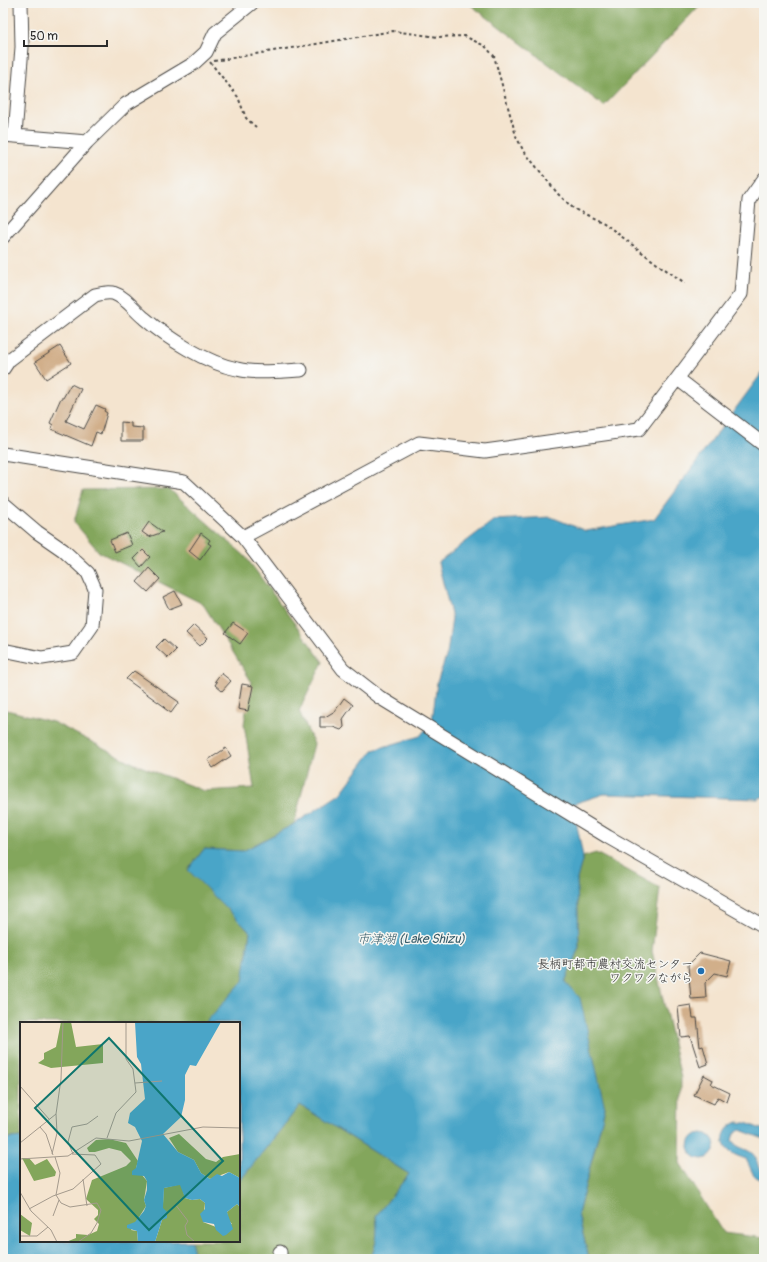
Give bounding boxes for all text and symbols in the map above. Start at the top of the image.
scale bar [24,22,107,48]
text: 50 m [30,29,58,44]
water label: 市津湖 (Lake Shizu) [357,931,466,947]
place label: 長柄町都市農村交流センター ワクワクながら [537,957,693,986]
marker: 長柄町都市農村交流センター ワクワクながら [696,966,706,976]
inset map [20,1022,240,1242]

